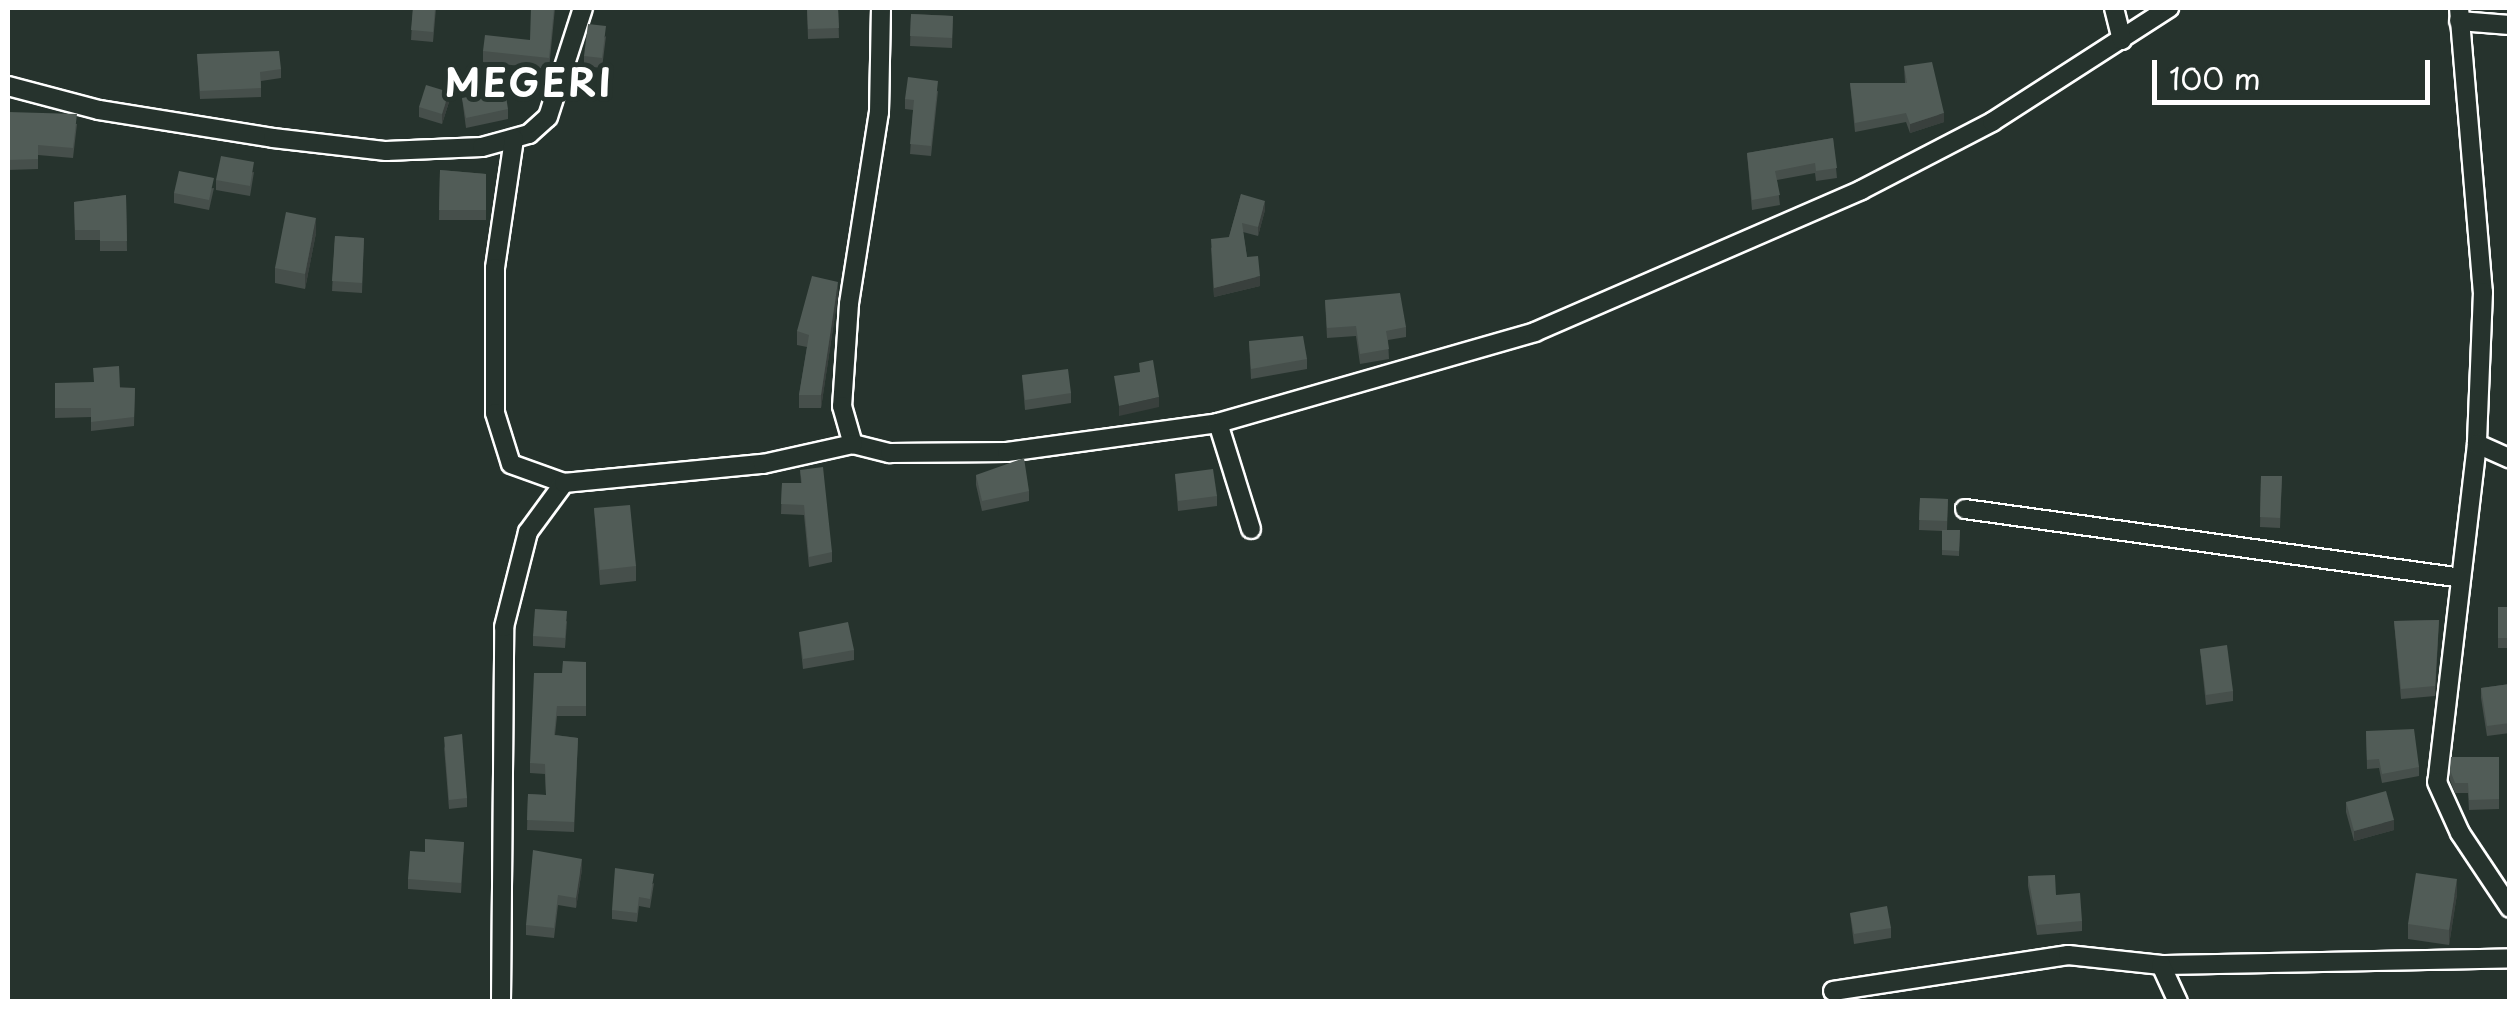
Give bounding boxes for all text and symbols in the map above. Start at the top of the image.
scale bar [2157,40,2434,102]
text: 100 m [2169,55,2261,100]
district label: MEGERI [446,59,612,105]

